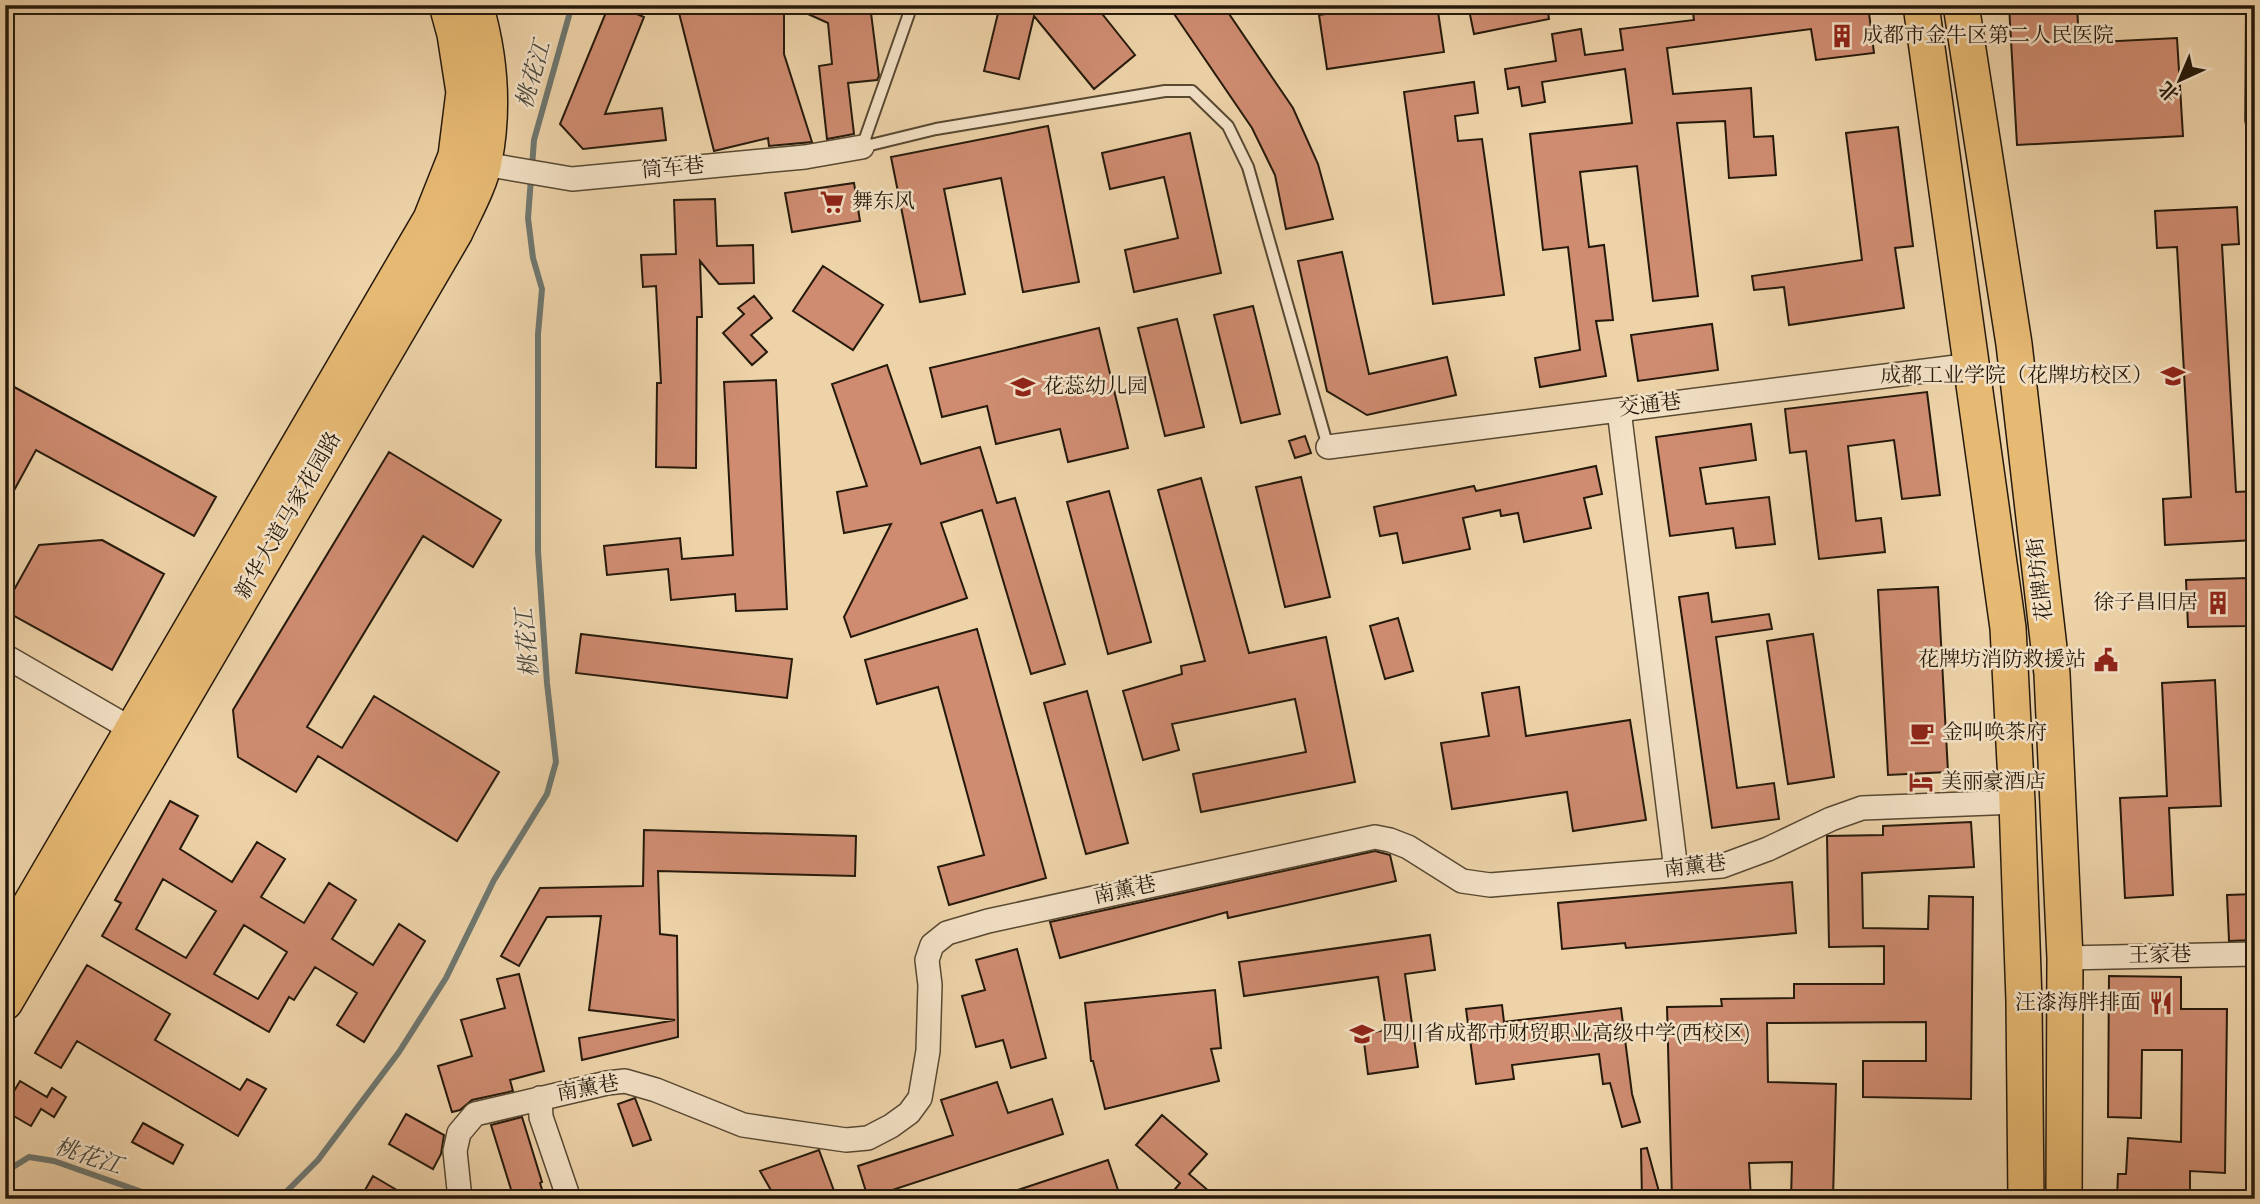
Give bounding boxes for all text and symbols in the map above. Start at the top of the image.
building icon: 成都市金牛区第二人民医院 [1828,22,1856,50]
place label: 成都市金牛区第二人民医院 [1862,23,2114,50]
water label: 桃花江 [511,35,558,112]
north arrow [2144,46,2214,116]
text: 北 [2154,76,2185,106]
street label: 筒车巷 [640,153,706,185]
supermarket icon: 舞东风 [818,188,846,216]
place label: 舞东风 [852,189,915,216]
school or university icon: 成都工业学院（花牌坊校区） [2159,362,2187,390]
place label: 成都工业学院（花牌坊校区） [1880,363,2153,390]
school or university icon: 花蕊幼儿园 [1009,373,1037,401]
place label: 花蕊幼儿园 [1043,374,1148,401]
street label: 交通巷 [1617,389,1683,423]
street label: 新华大道马家花园路 [230,427,348,605]
street label: 花牌坊街 [2022,536,2060,622]
building icon: 徐子昌旧居 [2204,589,2232,617]
place label: 徐子昌旧居 [2093,590,2198,617]
water label: 桃花江 [510,604,545,679]
public building icon: 花牌坊消防救援站 [2092,646,2120,674]
place label: 花牌坊消防救援站 [1918,647,2086,674]
cafe icon: 金叫唤茶府 [1908,719,1936,747]
place label: 金叫唤茶府 [1942,720,2047,747]
hotel icon: 美丽豪酒店 [1907,768,1935,796]
place label: 美丽豪酒店 [1941,769,2046,796]
street label: 南薰巷 [1662,850,1728,884]
street label: 南薰巷 [1091,871,1159,911]
street label: 王家巷 [2128,942,2192,970]
restaurant icon: 汪漆海胖排面 [2147,989,2175,1017]
place label: 汪漆海胖排面 [2015,990,2141,1017]
school or university icon: 四川省成都市财贸职业高级中学(西校区) [1348,1020,1376,1048]
place label: 四川省成都市财贸职业高级中学(西校区) [1382,1021,1750,1048]
street label: 南薰巷 [555,1070,621,1108]
water label: 桃花江 [51,1133,128,1182]

